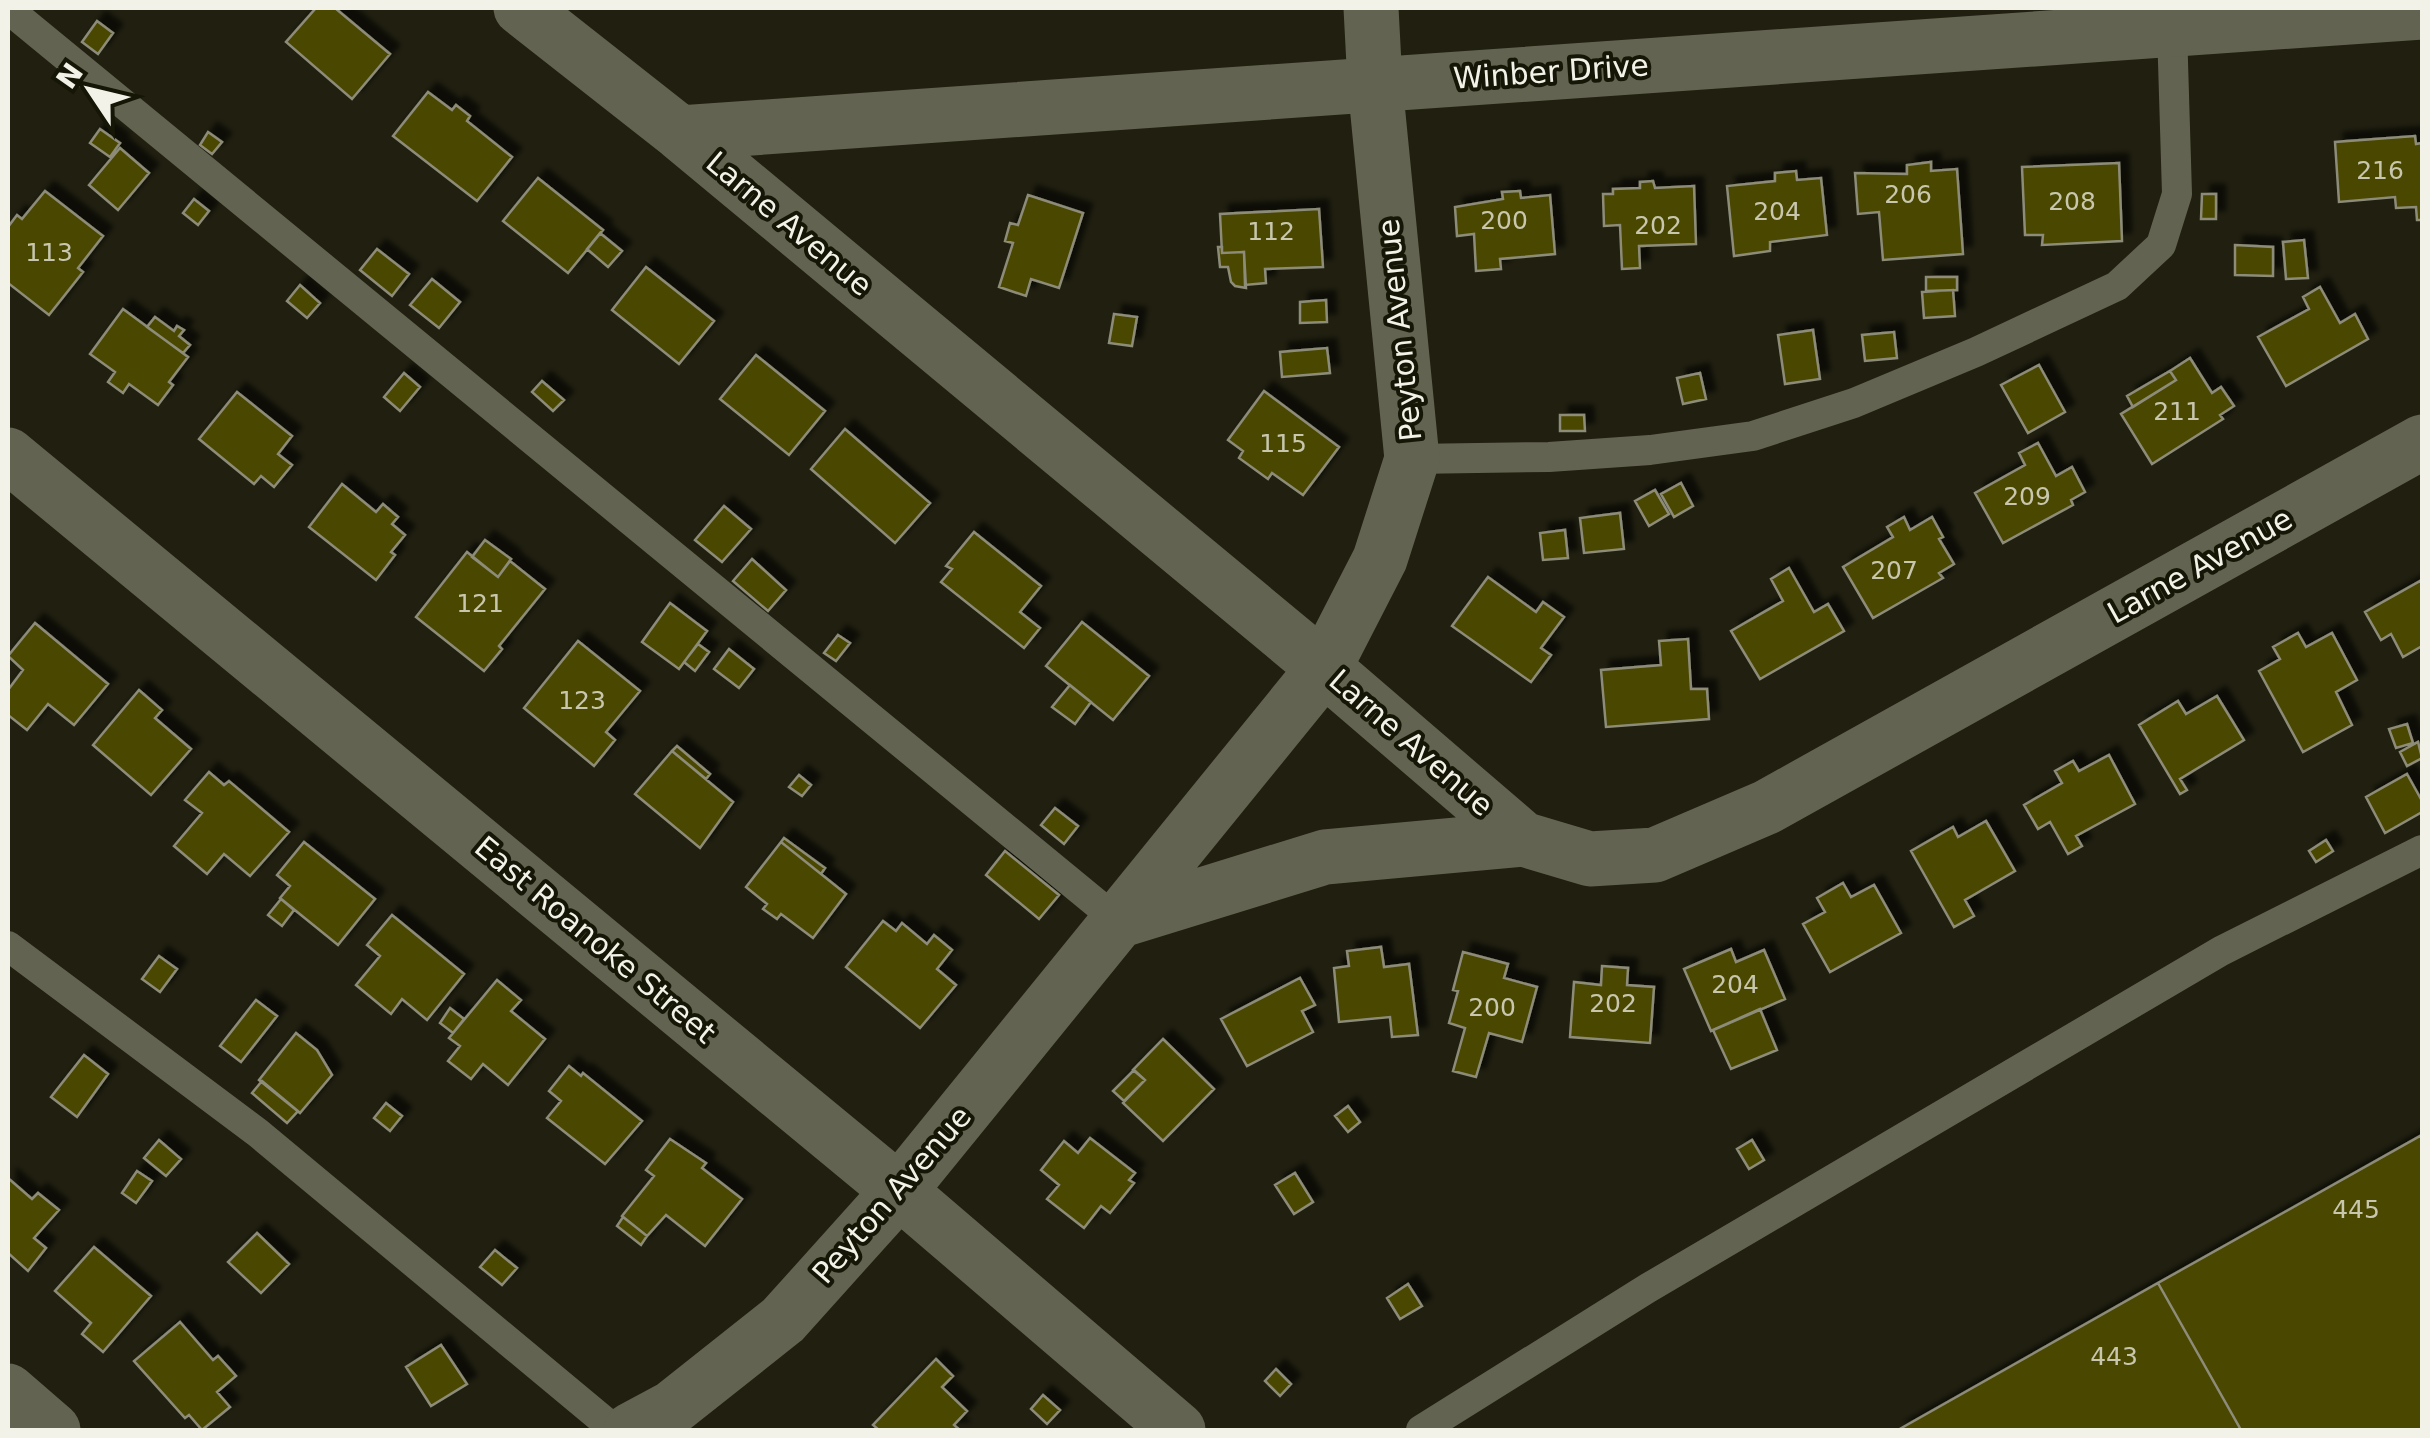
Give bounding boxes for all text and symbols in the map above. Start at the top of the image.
north arrow [40,40,140,140]
street label: Winber Drive [1452,47,1650,96]
text: N [50,57,90,95]
street label: Larne Avenue [699,144,879,303]
house number: 216 [2356,156,2404,185]
house number: 206 [1884,180,1932,209]
house number: 208 [2048,187,2096,216]
house number: 204 [1753,197,1801,226]
house number: 200 [1480,206,1528,235]
house number: 202 [1634,211,1682,240]
house number: 112 [1247,217,1295,246]
street label: Peyton Avenue [1370,217,1429,443]
house number: 113 [25,238,73,267]
house number: 211 [2153,397,2201,426]
house number: 115 [1259,429,1307,458]
house number: 209 [2003,482,2051,511]
street label: Larne Avenue [2101,500,2298,631]
house number: 207 [1870,556,1918,585]
house number: 121 [456,589,504,618]
street label: Larne Avenue [1322,662,1500,823]
house number: 123 [558,686,606,715]
street label: East Roanoke Street [468,829,723,1051]
house number: 204 [1711,970,1759,999]
house number: 202 [1589,989,1637,1018]
house number: 200 [1468,993,1516,1022]
street label: Peyton Avenue [805,1099,978,1290]
house number: 445 [2332,1195,2380,1224]
house number: 443 [2090,1342,2138,1371]

